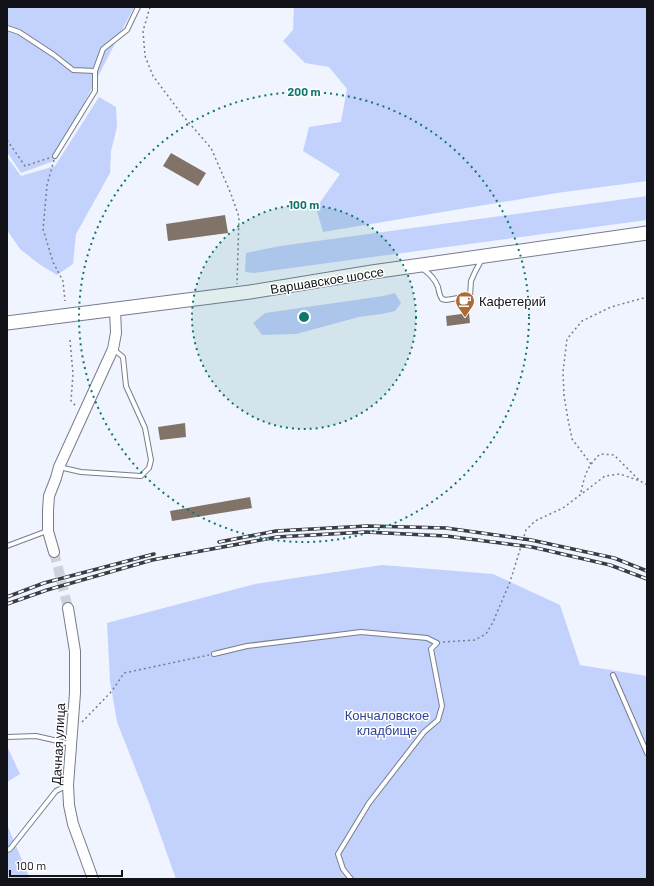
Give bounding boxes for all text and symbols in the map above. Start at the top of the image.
text: 200 m [288,84,320,98]
text: 100 m [289,197,319,211]
street label: Варшавское шоссе [269,263,385,297]
cafe icon: Кафетерий [454,290,476,318]
place label: Кафетерий [479,293,546,309]
centre of rings [297,310,311,324]
street label: Дачная улица [48,702,68,786]
park label: Кончаловское кладбище [345,707,429,738]
scale bar [10,852,122,878]
text: 100 m [16,858,46,872]

